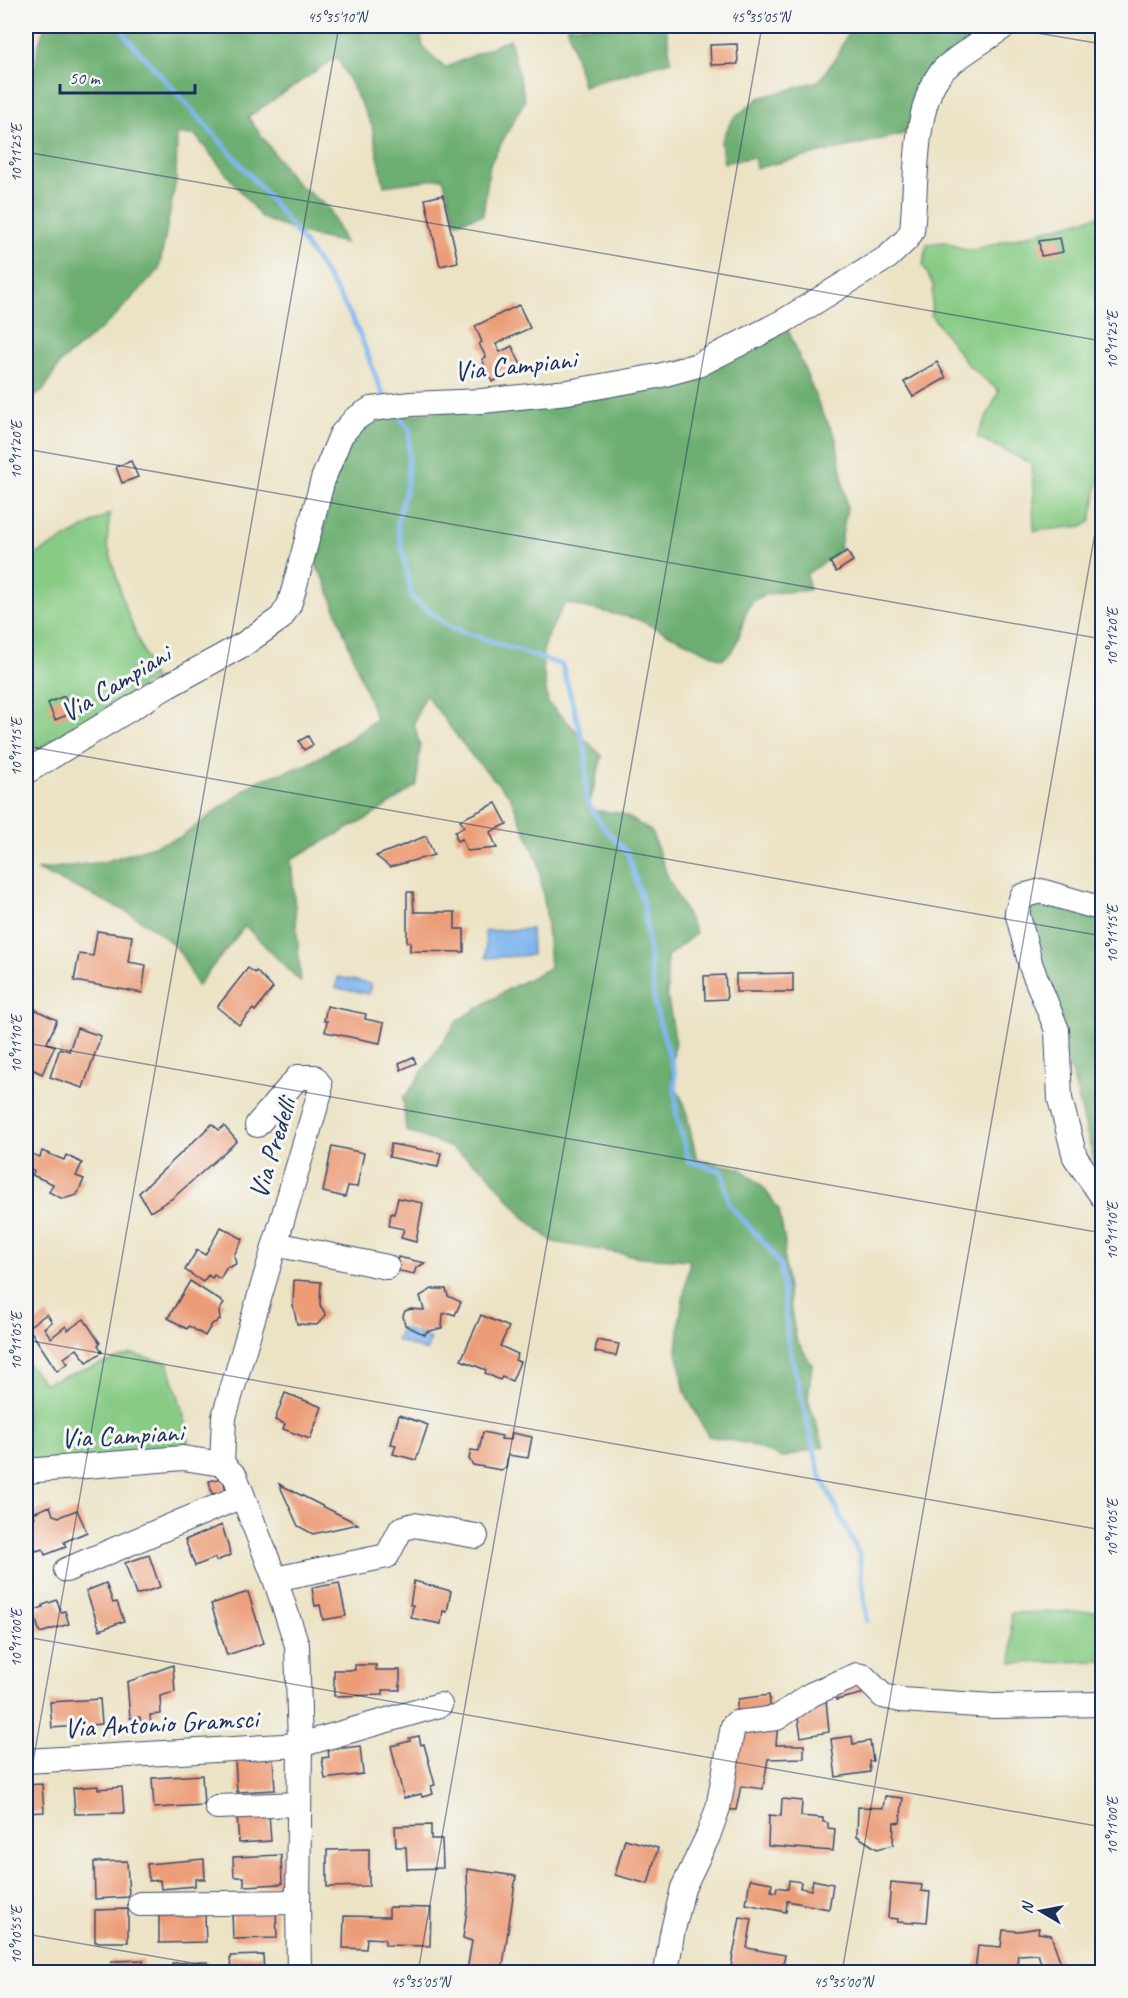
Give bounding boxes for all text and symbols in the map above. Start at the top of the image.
text: 45°35'10"N [307,8,370,27]
text: 45°35'05"N [730,8,793,27]
scale bar [60,57,195,95]
text: 50 m [69,67,102,89]
text: 10°11'25"E [7,122,26,182]
text: 10°11'25"E [1103,309,1122,369]
street label: Via Campiani [452,341,581,389]
text: 10°11'20"E [7,419,26,479]
text: 10°11'20"E [1103,606,1122,666]
street label: Via Campiani [53,635,180,730]
text: 10°11'15"E [7,716,26,776]
text: 10°11'15"E [1103,903,1122,963]
text: 10°11'10"E [7,1013,26,1073]
street label: Via Predelli [240,1090,305,1203]
text: 10°11'10"E [1103,1200,1122,1260]
text: 10°11'05"E [7,1310,26,1370]
street label: Via Campiani [60,1414,188,1456]
text: 10°11'05"E [1103,1497,1122,1557]
text: 10°11'00"E [7,1607,26,1667]
street label: Via Antonio Gramsci [63,1700,263,1746]
text: 10°11'00"E [1103,1795,1122,1855]
north arrow [1011,1881,1071,1941]
text: N [1017,1899,1038,1915]
text: 10°10'55"E [7,1904,26,1964]
text: 45°35'05"N [390,1973,453,1992]
text: 45°35'00"N [813,1973,876,1992]

